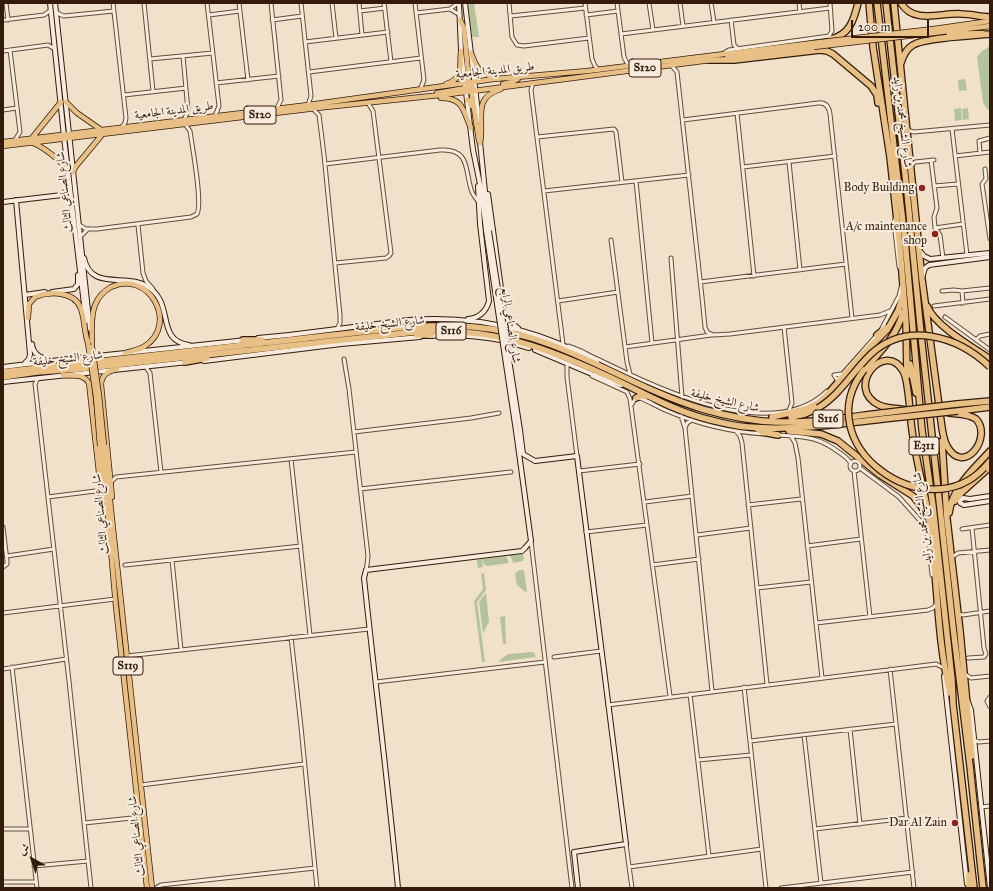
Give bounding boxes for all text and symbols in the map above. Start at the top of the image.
scale bar [853,12,931,38]
text: 200 m [858,20,891,34]
road number: S120 [629,59,661,77]
street label: طريق المدينة الجامعية [455,60,535,82]
street label: شارع الشيخ محمد بن زايد [889,76,915,168]
street label: طريق المدينة الجامعية [134,99,214,123]
road number: S120 [244,106,276,124]
street label: شارع الصناعي الثالث [54,151,76,233]
place label: Body Building [844,181,914,195]
marker: Body Building [917,183,927,193]
place label: A/c maintenance shop [846,220,927,248]
marker: A/c maintenance shop [930,229,940,239]
street label: شارع الصناعي الرابع [497,286,523,364]
street label: شارع الشيخ خليفة [355,313,425,335]
road number: S116 [436,322,466,340]
street label: شارع الشيخ خليفة [33,348,103,370]
street label: شارع الشيخ خليفة [689,386,761,416]
road number: S116 [813,410,843,428]
road number: E311 [909,437,939,455]
street label: شارع الشيخ محمد بن زايد [910,472,936,564]
street label: شارع الصناعي الثالث [90,473,112,555]
road number: S119 [113,657,143,675]
street label: شارع الصناعي الثالث [126,795,148,877]
place label: Dar Al Zain [889,816,947,830]
marker: Dar Al Zain [950,818,960,828]
north arrow [12,839,52,879]
text: ش [16,841,32,858]

